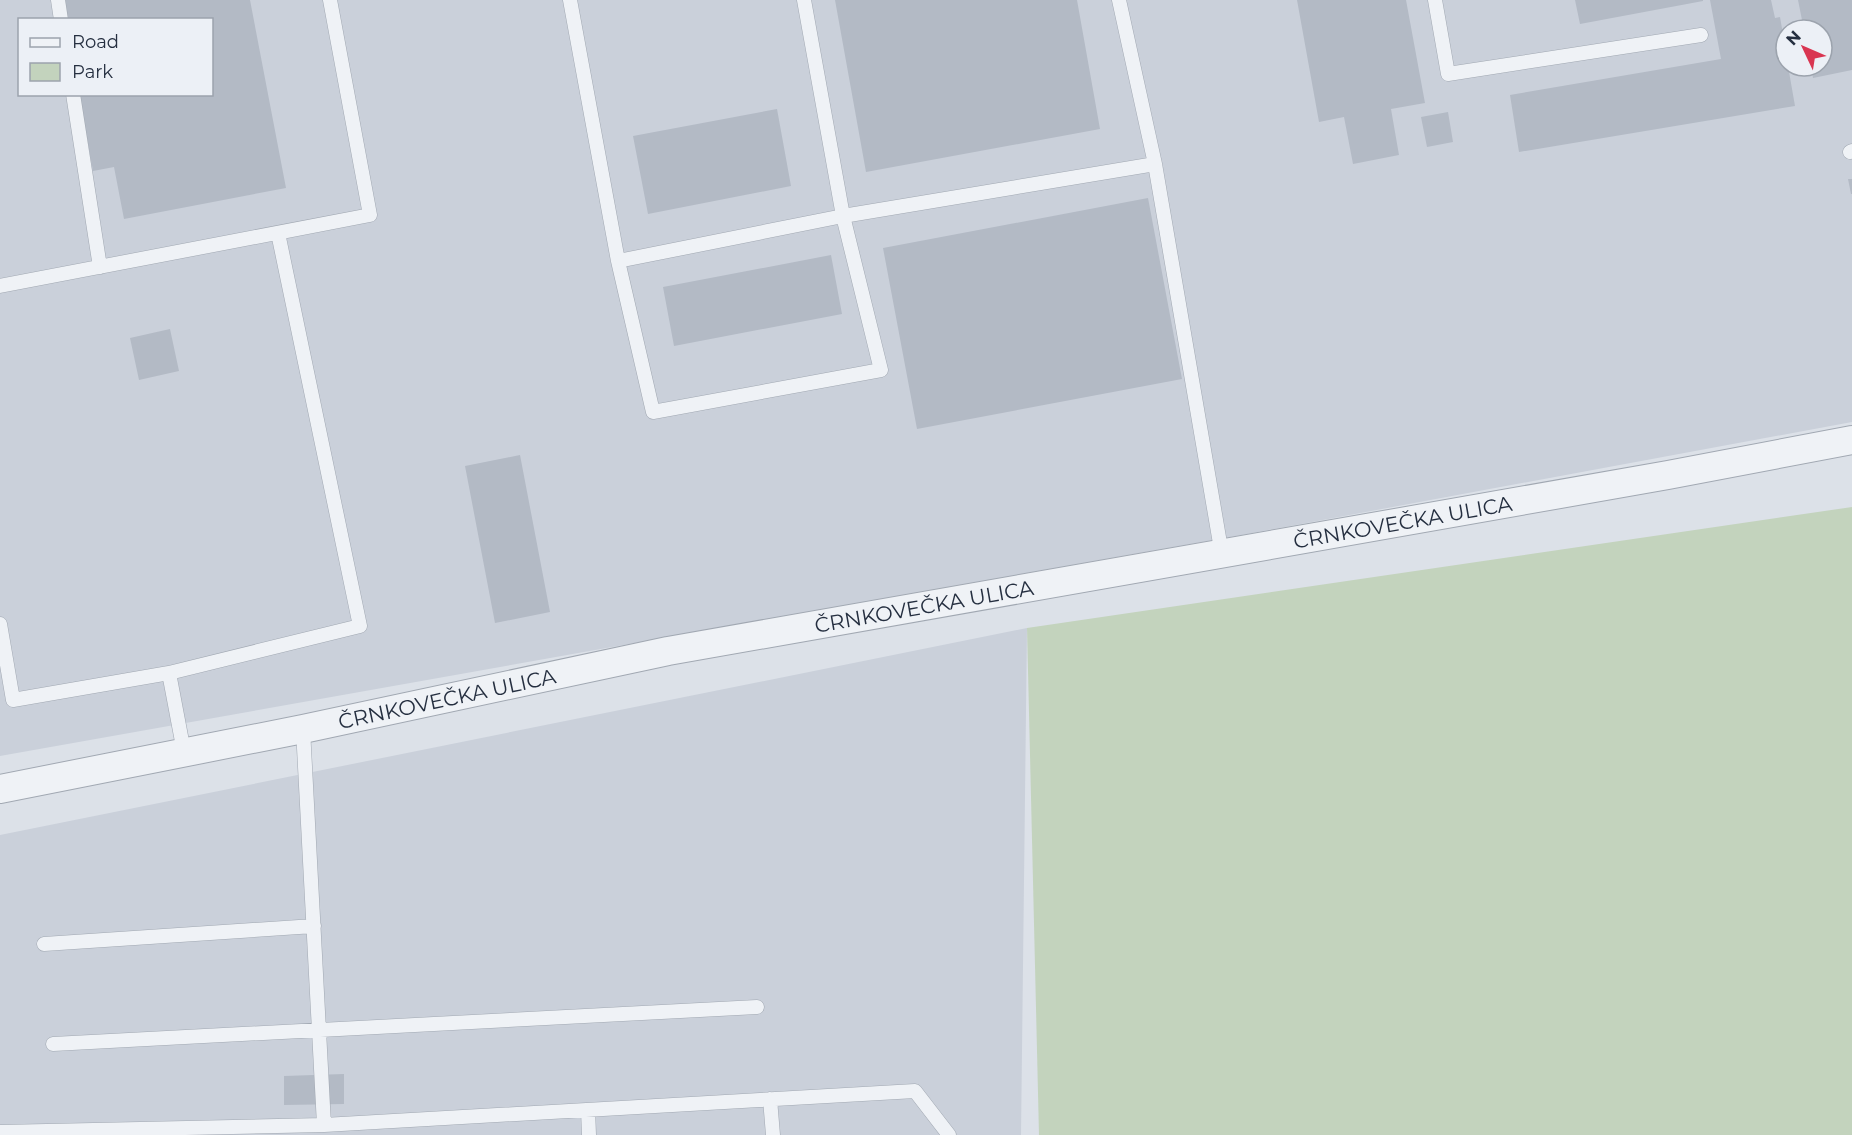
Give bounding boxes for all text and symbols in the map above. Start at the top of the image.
legend [18,18,213,96]
north arrow [1774,18,1834,78]
text: N [1782,27,1805,49]
text: Road [72,31,119,53]
text: Park [72,61,113,83]
street label: ČRNKOVEČKA ULICA [1291,490,1515,553]
street label: ČRNKOVEČKA ULICA [813,574,1036,637]
street label: ČRNKOVEČKA ULICA [336,663,559,734]

